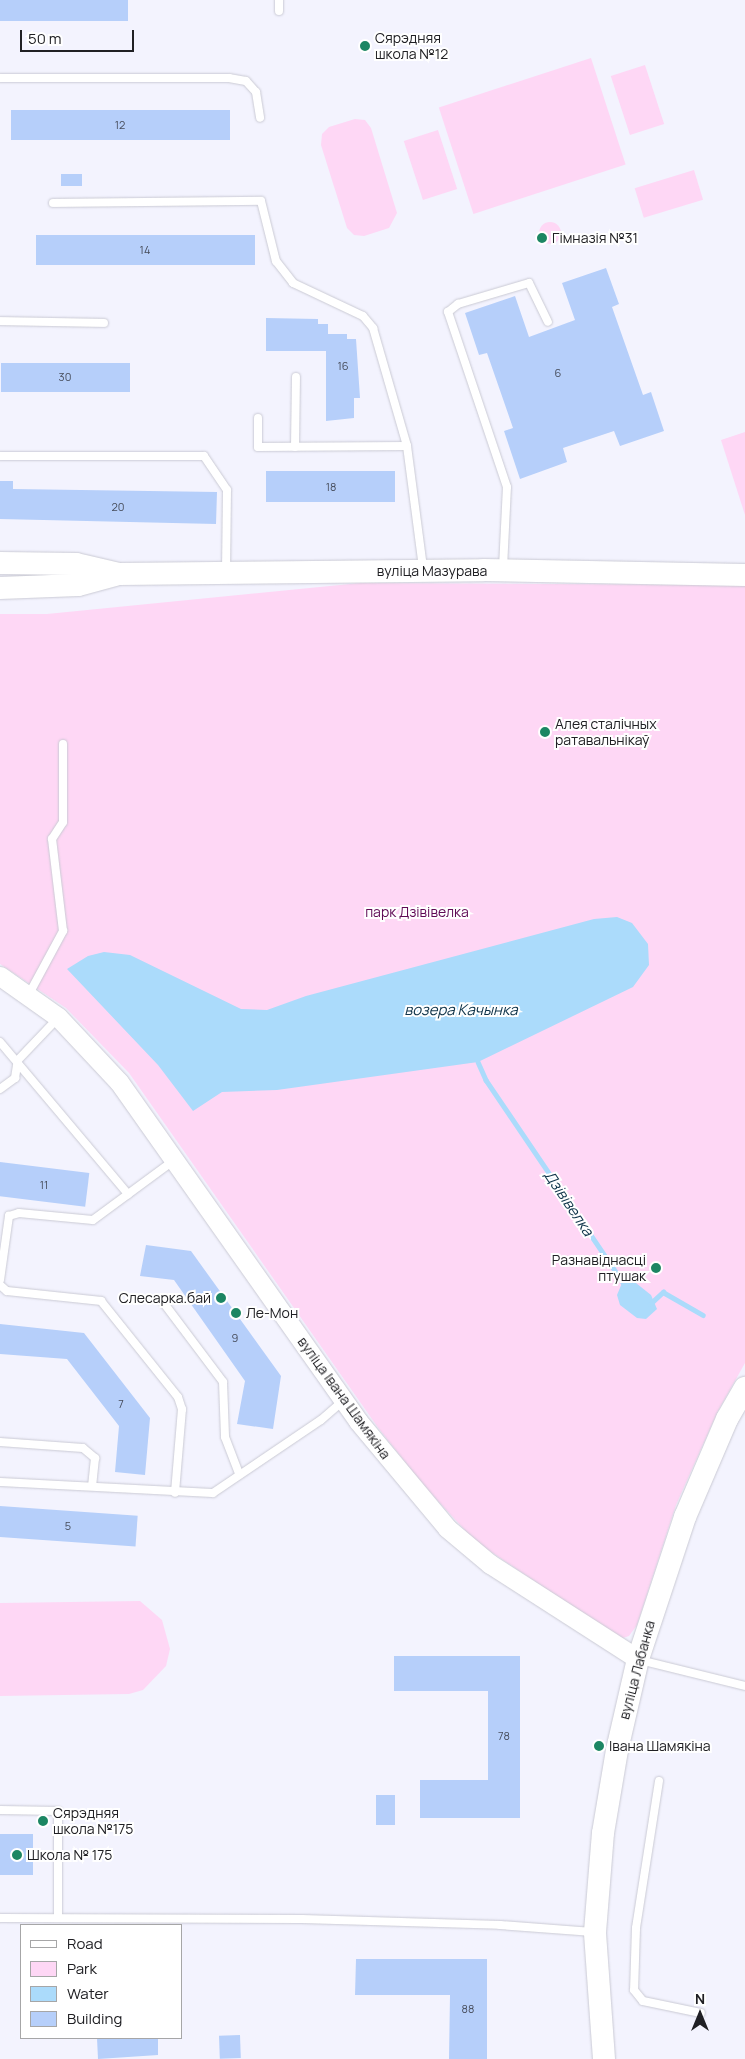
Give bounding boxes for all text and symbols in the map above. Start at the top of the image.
scale bar [22,20,136,52]
text: 50 m [28,28,62,49]
place label: Сярэдняя школа №12 [375,30,448,62]
marker: Сярэдняя школа №12 [359,40,371,52]
house number: 12 [115,118,125,132]
place label: Гімназія №31 [552,230,638,246]
marker: Гімназія №31 [536,232,548,244]
house number: 14 [140,243,150,257]
house number: 16 [337,359,349,373]
house number: 6 [555,366,561,380]
house number: 30 [59,370,71,384]
house number: 18 [326,480,336,494]
house number: 20 [112,500,124,514]
street label: вуліца Мазурава [377,563,487,579]
place label: Алея сталічных ратавальнікаў [555,716,657,749]
marker: Алея сталічных ратавальнікаў [539,726,551,738]
park label: парк Дзівівелка [365,904,469,920]
water label: возера Качынка [404,1001,518,1019]
water label: Дзівівелка [541,1167,597,1239]
house number: 11 [40,1178,48,1192]
place label: Разнавіднасці птушак [552,1252,646,1284]
marker: Разнавіднасці птушак [650,1262,662,1274]
place label: Слесарка.бай [119,1290,211,1306]
marker: Слесарка.бай [215,1292,227,1304]
place label: Ле-Мон [246,1305,298,1321]
marker: Ле-Мон [230,1307,242,1319]
house number: 9 [232,1331,238,1345]
street label: вуліца Івана Шамякіна [294,1334,394,1462]
house number: 7 [118,1397,124,1411]
house number: 5 [65,1519,71,1533]
street label: вуліца Лабанка [616,1619,658,1721]
house number: 78 [498,1729,510,1743]
place label: Івана Шамякіна [609,1738,711,1754]
marker: Івана Шамякіна [593,1740,605,1752]
place label: Сярэдняя школа №175 [53,1805,133,1838]
marker: Сярэдняя школа №175 [37,1815,49,1827]
place label: Школа № 175 [27,1847,112,1863]
marker: Школа № 175 [11,1849,23,1861]
legend [20,1924,182,2039]
text: Road [67,1933,103,1954]
text: Park [67,1958,97,1979]
text: Water [67,1983,109,2004]
north arrow [675,1989,725,2039]
text: N [695,1989,705,2008]
house number: 88 [462,2002,474,2016]
text: Building [67,2008,122,2029]

